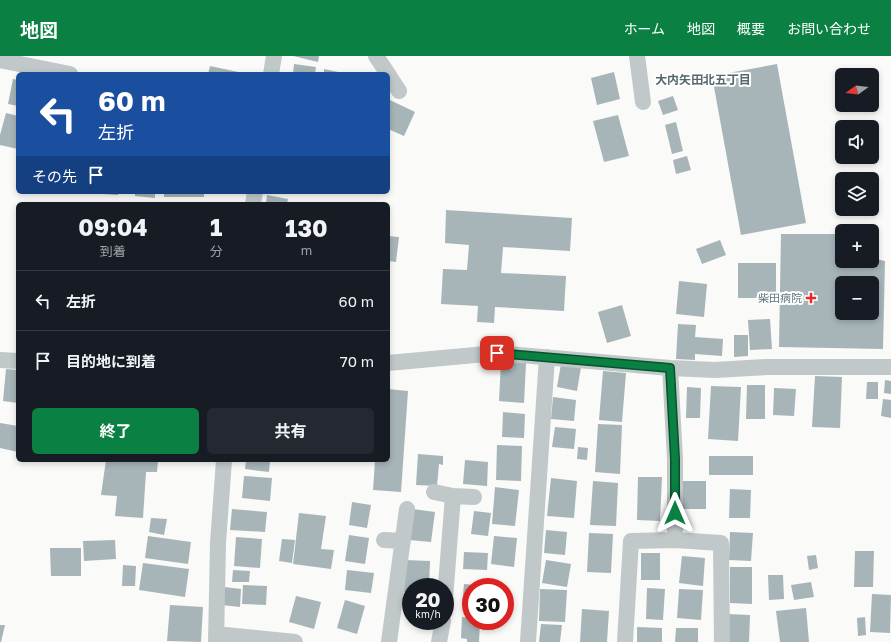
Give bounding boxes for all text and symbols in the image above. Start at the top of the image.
text: 地図 [20,18,58,41]
text: ホーム [623,20,665,37]
text: 地図 [687,20,715,37]
text: 概要 [737,20,765,37]
text: お問い合わせ [787,20,871,37]
north arrow [835,68,879,112]
map controls [835,68,879,320]
district label: 大内矢田北五丁目 [655,72,751,87]
text: 60 m [98,84,165,117]
icon: left [32,88,84,140]
button: sound [835,120,879,164]
text: 左折 [98,121,134,143]
icon: arrive [85,164,107,186]
text: その先 [32,167,77,185]
button: layers [835,172,879,216]
text: 09:04 [78,212,147,241]
text: 1 [210,212,222,241]
text: 130 [285,213,328,242]
button: + [835,224,879,268]
text: m [301,242,312,258]
text: 到着 [100,243,126,259]
text: 分 [210,243,223,259]
button: − [835,276,879,320]
icon: left [32,290,54,312]
place label: 柴田病院 [758,291,802,304]
text: 左折 [66,292,96,310]
text: 60 m [339,292,374,310]
marker: 柴田病院 [805,292,817,304]
pin [480,336,514,370]
icon: arrive [486,342,508,364]
icon: arrive [32,350,54,372]
text: 目的地に到着 [66,352,156,370]
text: 70 m [340,352,374,370]
button: 終了 [32,408,199,454]
button: 共有 [207,408,374,454]
position arrow [654,492,696,534]
speed limit sign: 30 [462,578,514,630]
text: 20 [415,587,441,611]
text: km/h [415,608,441,620]

